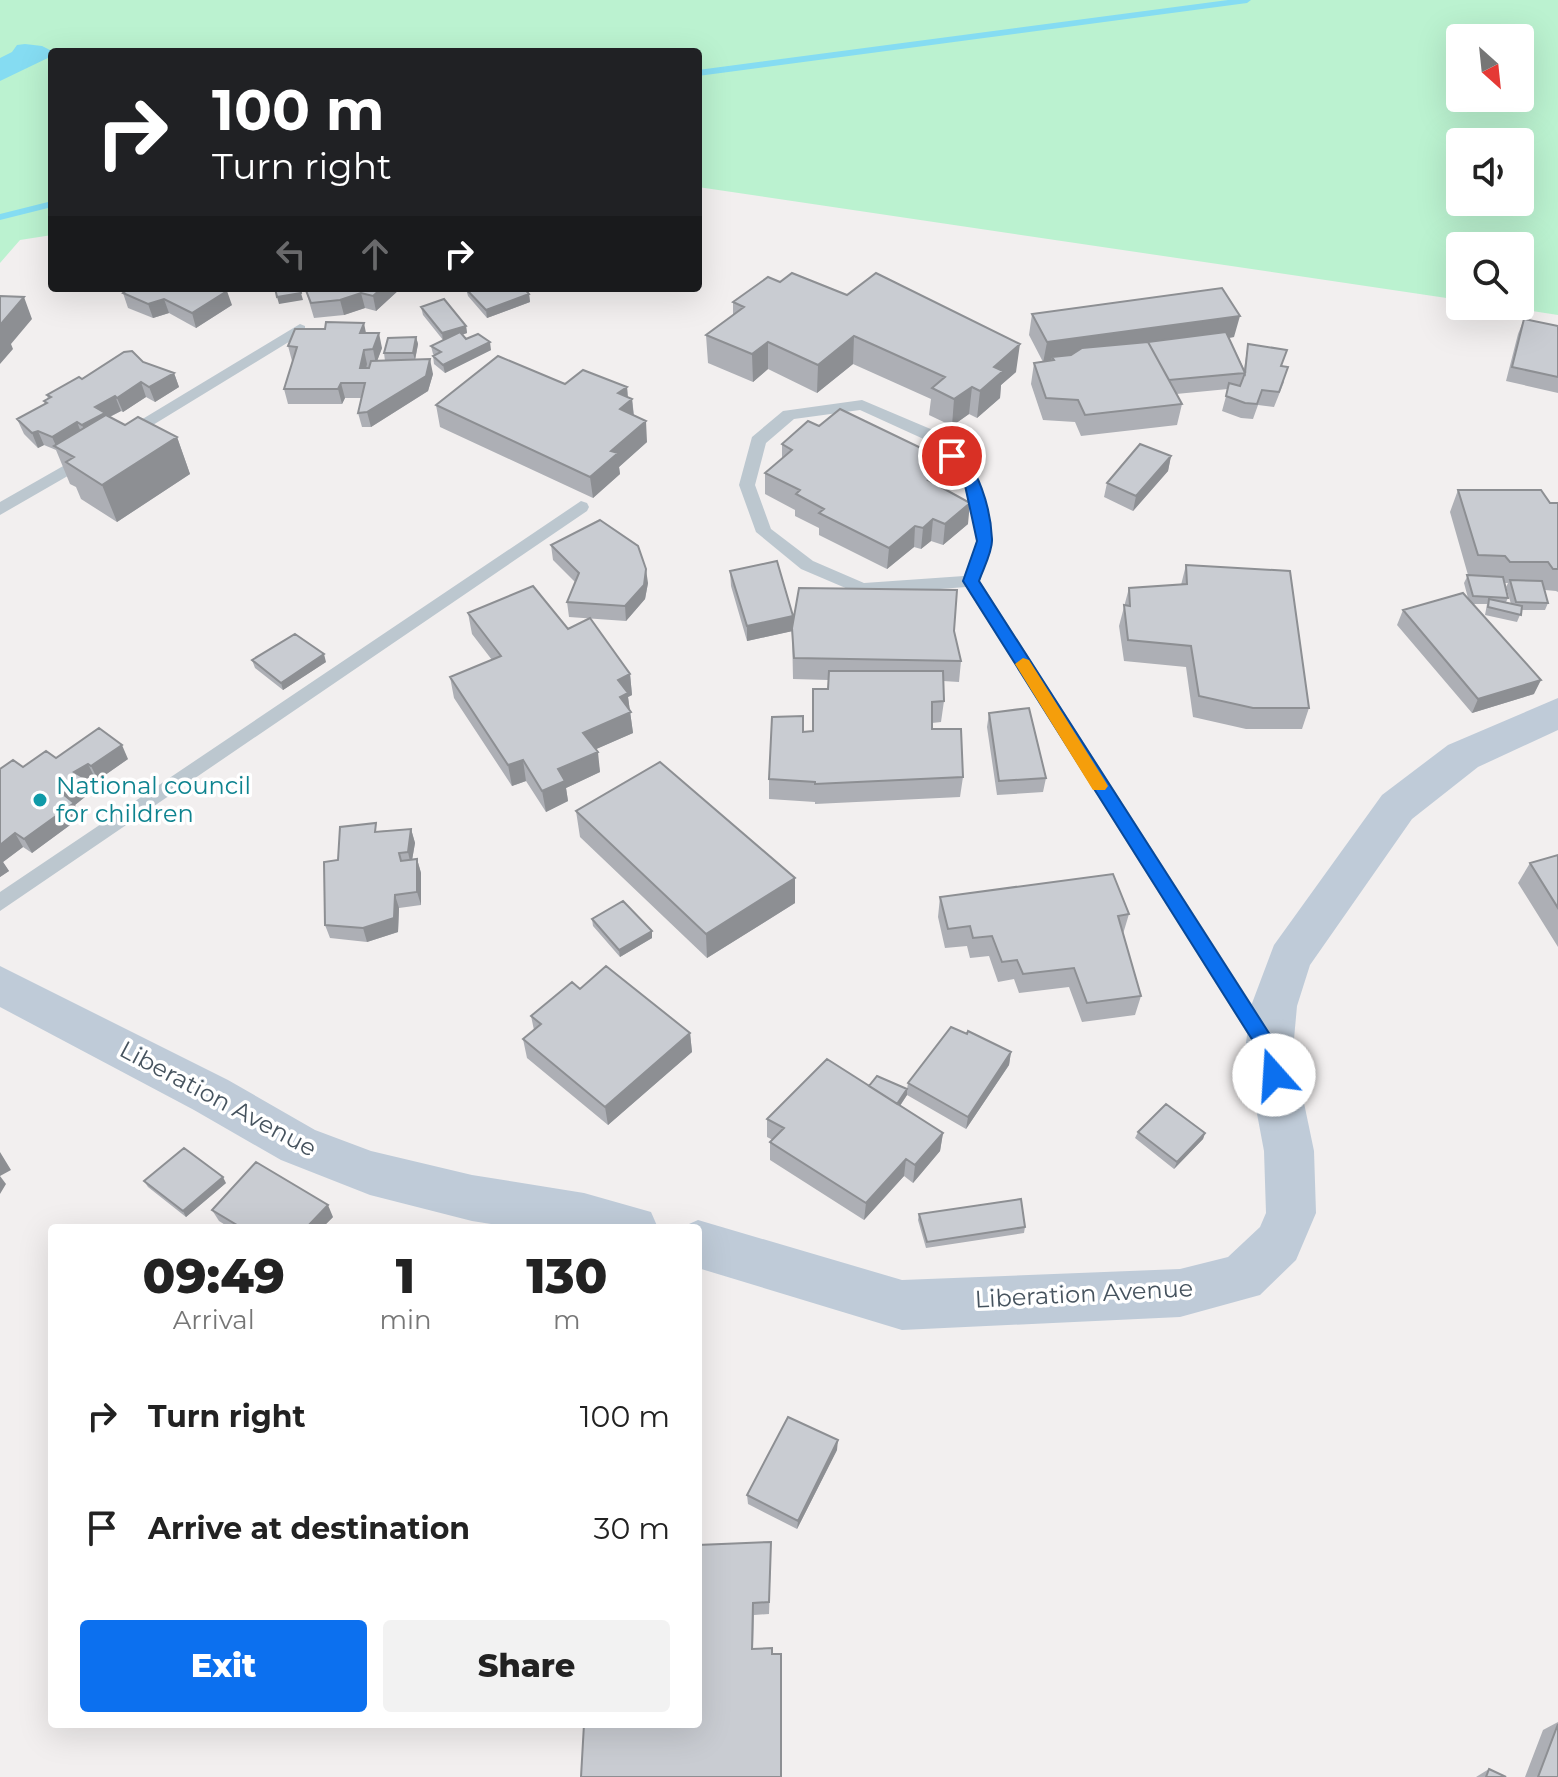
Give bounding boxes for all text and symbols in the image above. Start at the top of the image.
north arrow [1446,24,1534,112]
map controls [1446,24,1534,320]
text: 100 m [212,76,385,144]
icon: right [80,80,184,184]
button: sound [1446,128,1534,216]
text: Turn right [212,144,392,188]
icon: left [269,232,313,276]
icon: ahead [353,232,397,276]
icon: right [437,232,481,276]
button: search [1446,232,1534,320]
pin [918,422,986,490]
icon: arrive [930,434,974,478]
place label: National council for children [56,771,251,828]
marker: National council for children [31,791,49,809]
position arrow [1232,1033,1316,1117]
street label: Liberation Avenue [115,1034,322,1163]
text: 09:49 [143,1247,285,1305]
text: 1 [396,1247,415,1305]
text: 130 [526,1247,607,1305]
street label: Liberation Avenue [974,1273,1194,1314]
text: Arrival [173,1304,255,1336]
text: min [379,1304,432,1336]
text: m [553,1304,581,1336]
icon: right [80,1394,124,1438]
text: Turn right [148,1398,305,1435]
text: 100 m [580,1398,670,1435]
icon: arrive [80,1506,124,1550]
text: Arrive at destination [148,1510,470,1547]
text: 30 m [594,1510,670,1547]
button: Exit [80,1620,367,1712]
button: Share [383,1620,670,1712]

